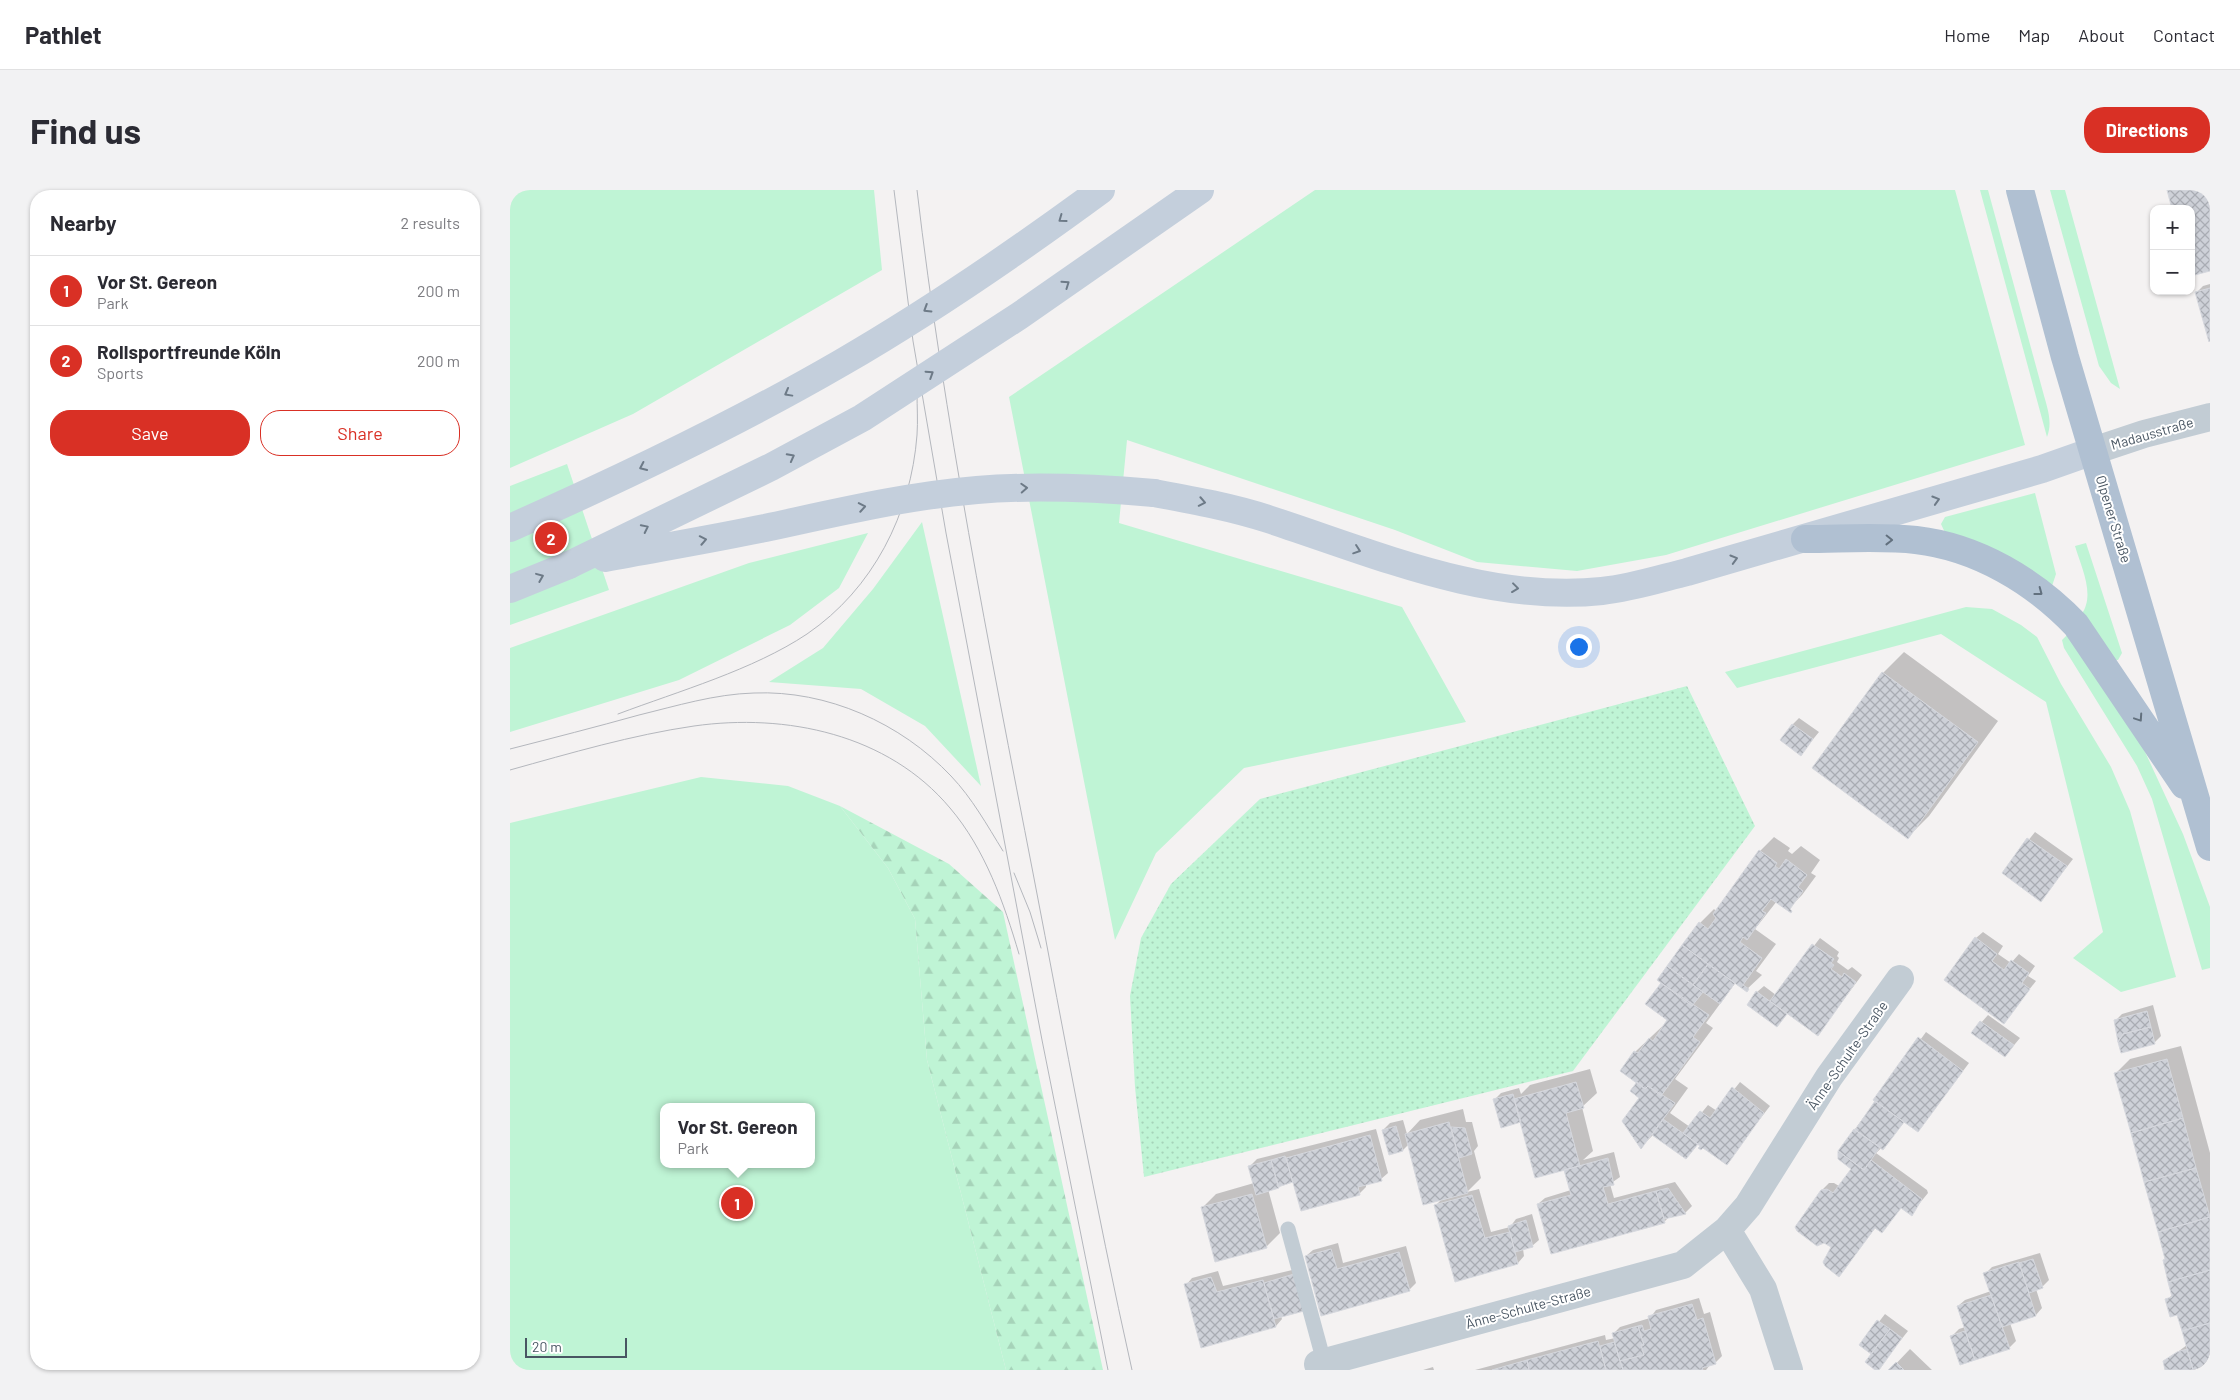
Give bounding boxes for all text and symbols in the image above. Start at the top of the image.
text: Pathlet [25,20,102,49]
text: Home [1944,24,1990,46]
text: Map [2018,24,2050,46]
text: About [2078,24,2125,46]
text: Contact [2153,24,2215,46]
button: Directions [2084,107,2210,153]
text: Find us [30,109,141,151]
map controls [2150,205,2195,295]
button: + [2150,205,2195,250]
text: Nearby [50,210,116,235]
text: 2 results [401,213,460,232]
one-way arrow [1058,213,1068,222]
button: − [2150,250,2195,295]
text: Vor St. Gereon [97,270,217,293]
text: 1 [63,281,69,300]
text: 200 m [417,281,460,300]
one-way arrow [1060,281,1070,290]
text: Park [97,293,128,312]
one-way arrow [924,303,933,313]
text: Rollsportfreunde Köln [97,340,281,363]
text: 2 [62,351,70,370]
text: 200 m [417,351,460,370]
text: Sports [97,363,143,382]
one-way arrow [925,371,934,380]
one-way arrow [784,387,793,397]
button: Save [50,410,250,456]
button: Share [260,410,460,456]
street label: Madausstraße [2109,413,2195,453]
one-way arrow [785,453,794,463]
one-way arrow [640,461,649,471]
street label: Olpener Straße [2093,473,2135,565]
one-way arrow [1020,482,1028,493]
one-way arrow [1931,495,1939,505]
one-way arrow [1197,496,1206,506]
one-way arrow [858,502,867,512]
pin: 2 [535,519,567,557]
one-way arrow [640,524,649,535]
one-way arrow [1885,534,1893,545]
one-way arrow [699,535,708,545]
one-way arrow [1352,544,1361,554]
one-way arrow [1730,554,1739,565]
one-way arrow [535,573,544,583]
one-way arrow [1510,583,1519,593]
one-way arrow [2033,586,2042,594]
your location [1566,634,1592,660]
one-way arrow [2133,713,2142,722]
street label: Änne-Schulte-Straße [1803,997,1891,1113]
popup [660,1103,815,1168]
text: Vor St. Gereon [677,1115,798,1138]
text: Park [677,1138,709,1157]
pin: 1 [721,1184,753,1222]
street label: Änne-Schulte-Straße [1464,1282,1592,1332]
scale bar [525,1335,628,1358]
text: 20 m [532,1338,562,1355]

